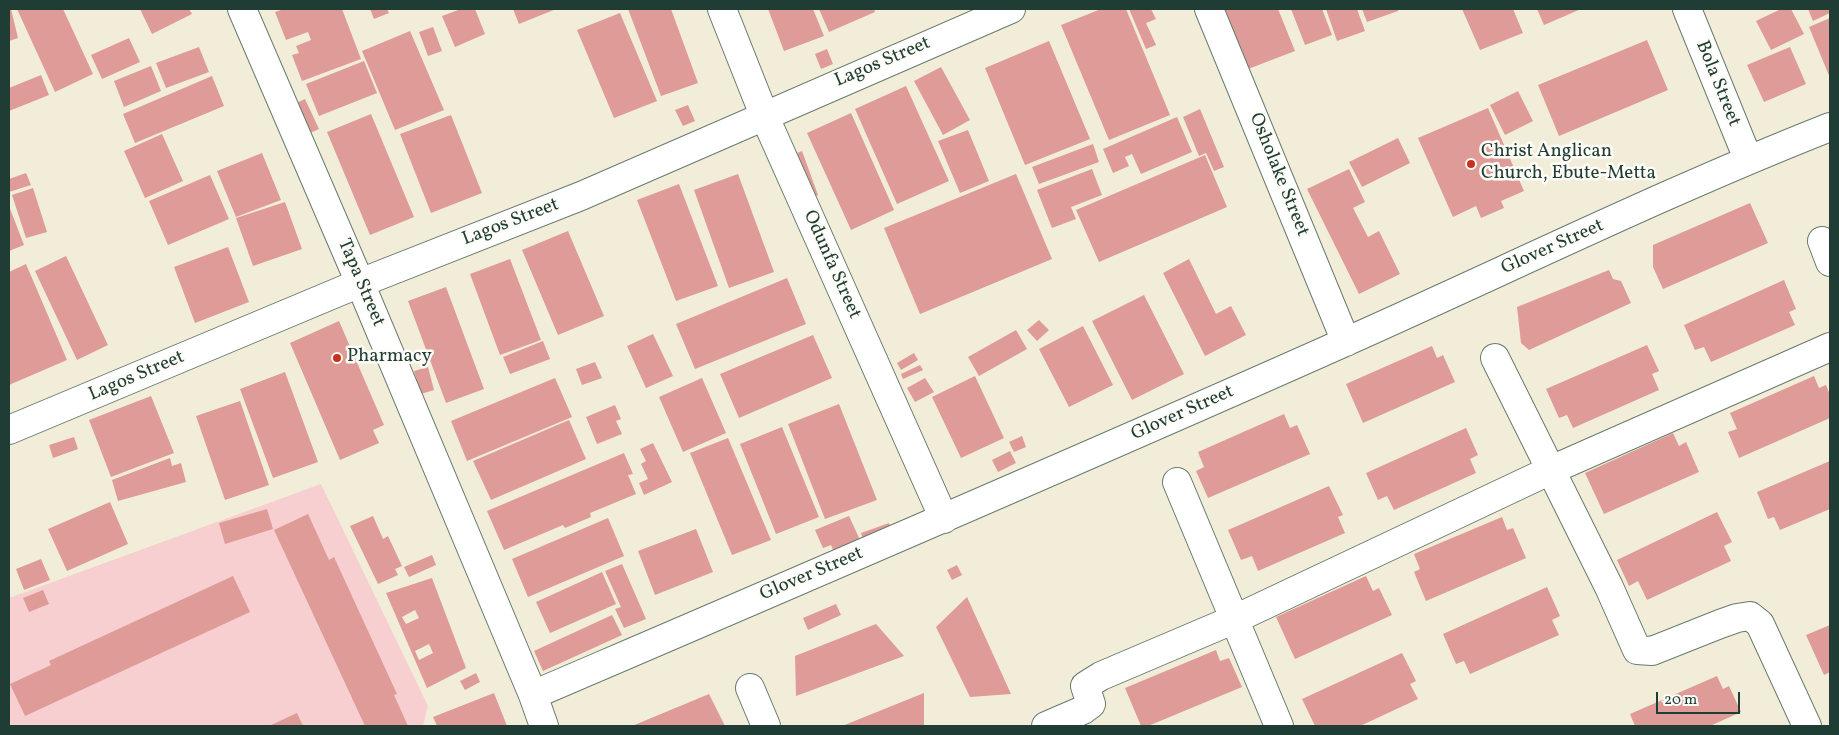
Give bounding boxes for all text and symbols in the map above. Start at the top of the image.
street label: Lagos Street [832,33,934,93]
street label: Bola Street [1689,38,1745,130]
street label: Osholake Street [1243,110,1313,240]
place label: Christ Anglican Church, Ebute-Metta [1481,142,1656,186]
marker: Christ Anglican Church, Ebute-Metta [1465,158,1477,170]
street label: Lagos Street [459,194,563,252]
street label: Odunfa Street [797,207,865,323]
street label: Glover Street [1498,215,1608,281]
street label: Tapa Street [331,236,389,330]
street label: Lagos Street [86,347,188,407]
place label: Pharmacy [347,347,432,369]
marker: Pharmacy [331,352,343,364]
street label: Glover Street [1128,381,1238,447]
street label: Glover Street [757,543,867,607]
scale bar [1659,682,1743,714]
text: 20 m [1664,690,1697,711]

